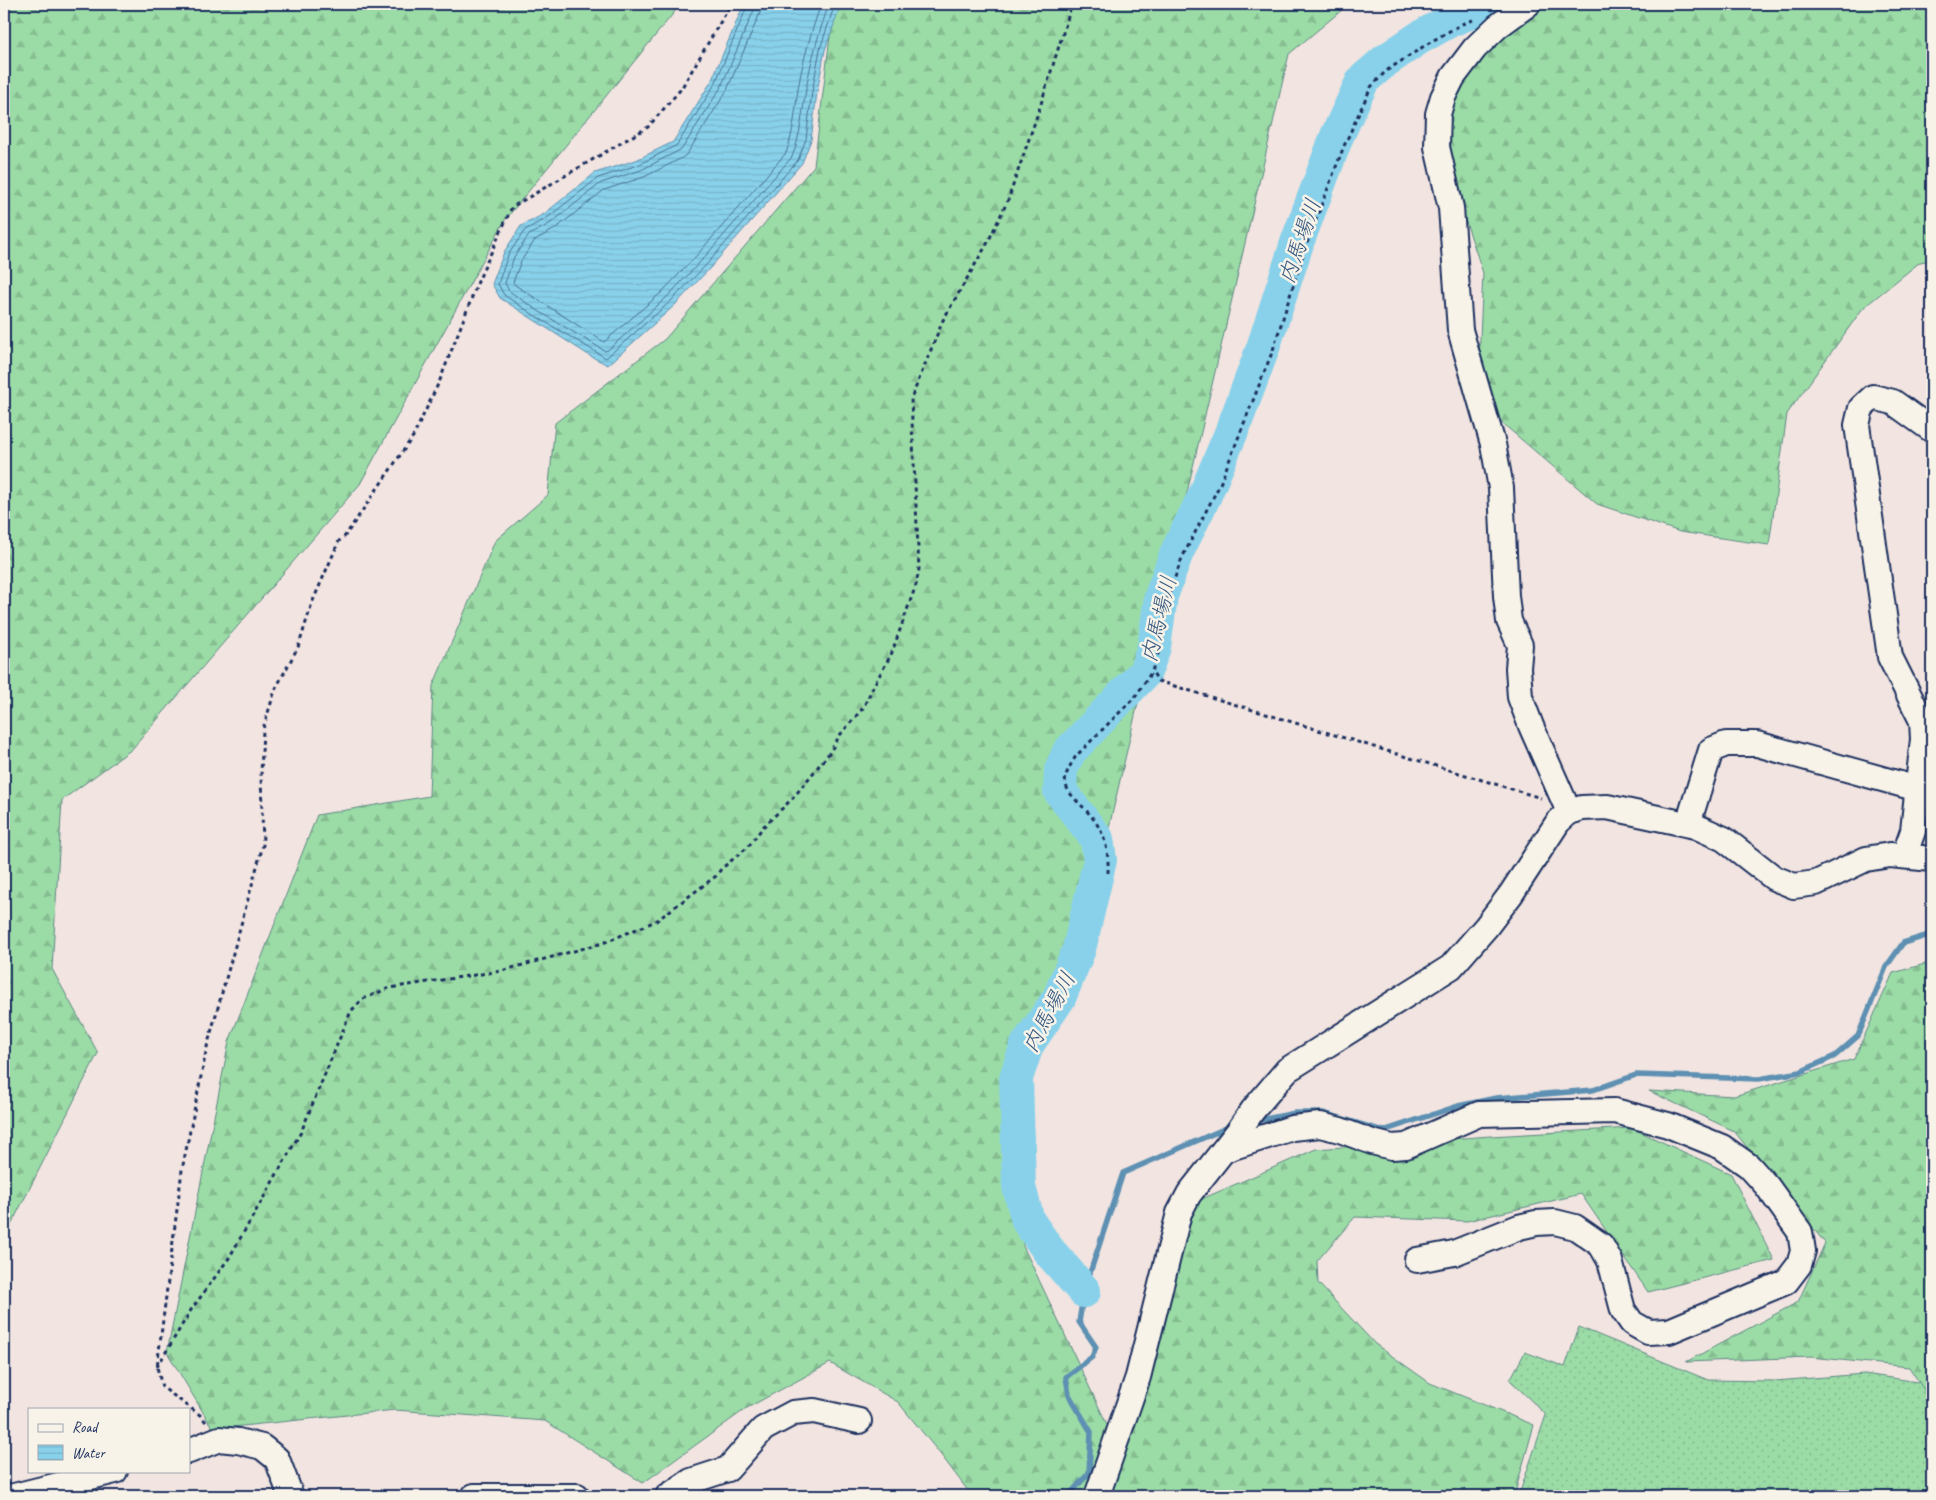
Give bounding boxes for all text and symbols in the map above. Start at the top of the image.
water label: 内馬場川 [1272,195,1328,287]
water label: 内馬場川 [1135,573,1183,665]
water label: 内馬場川 [1016,967,1082,1058]
legend [28,1408,190,1472]
text: Road [72,1418,99,1437]
text: Water [72,1444,106,1463]

